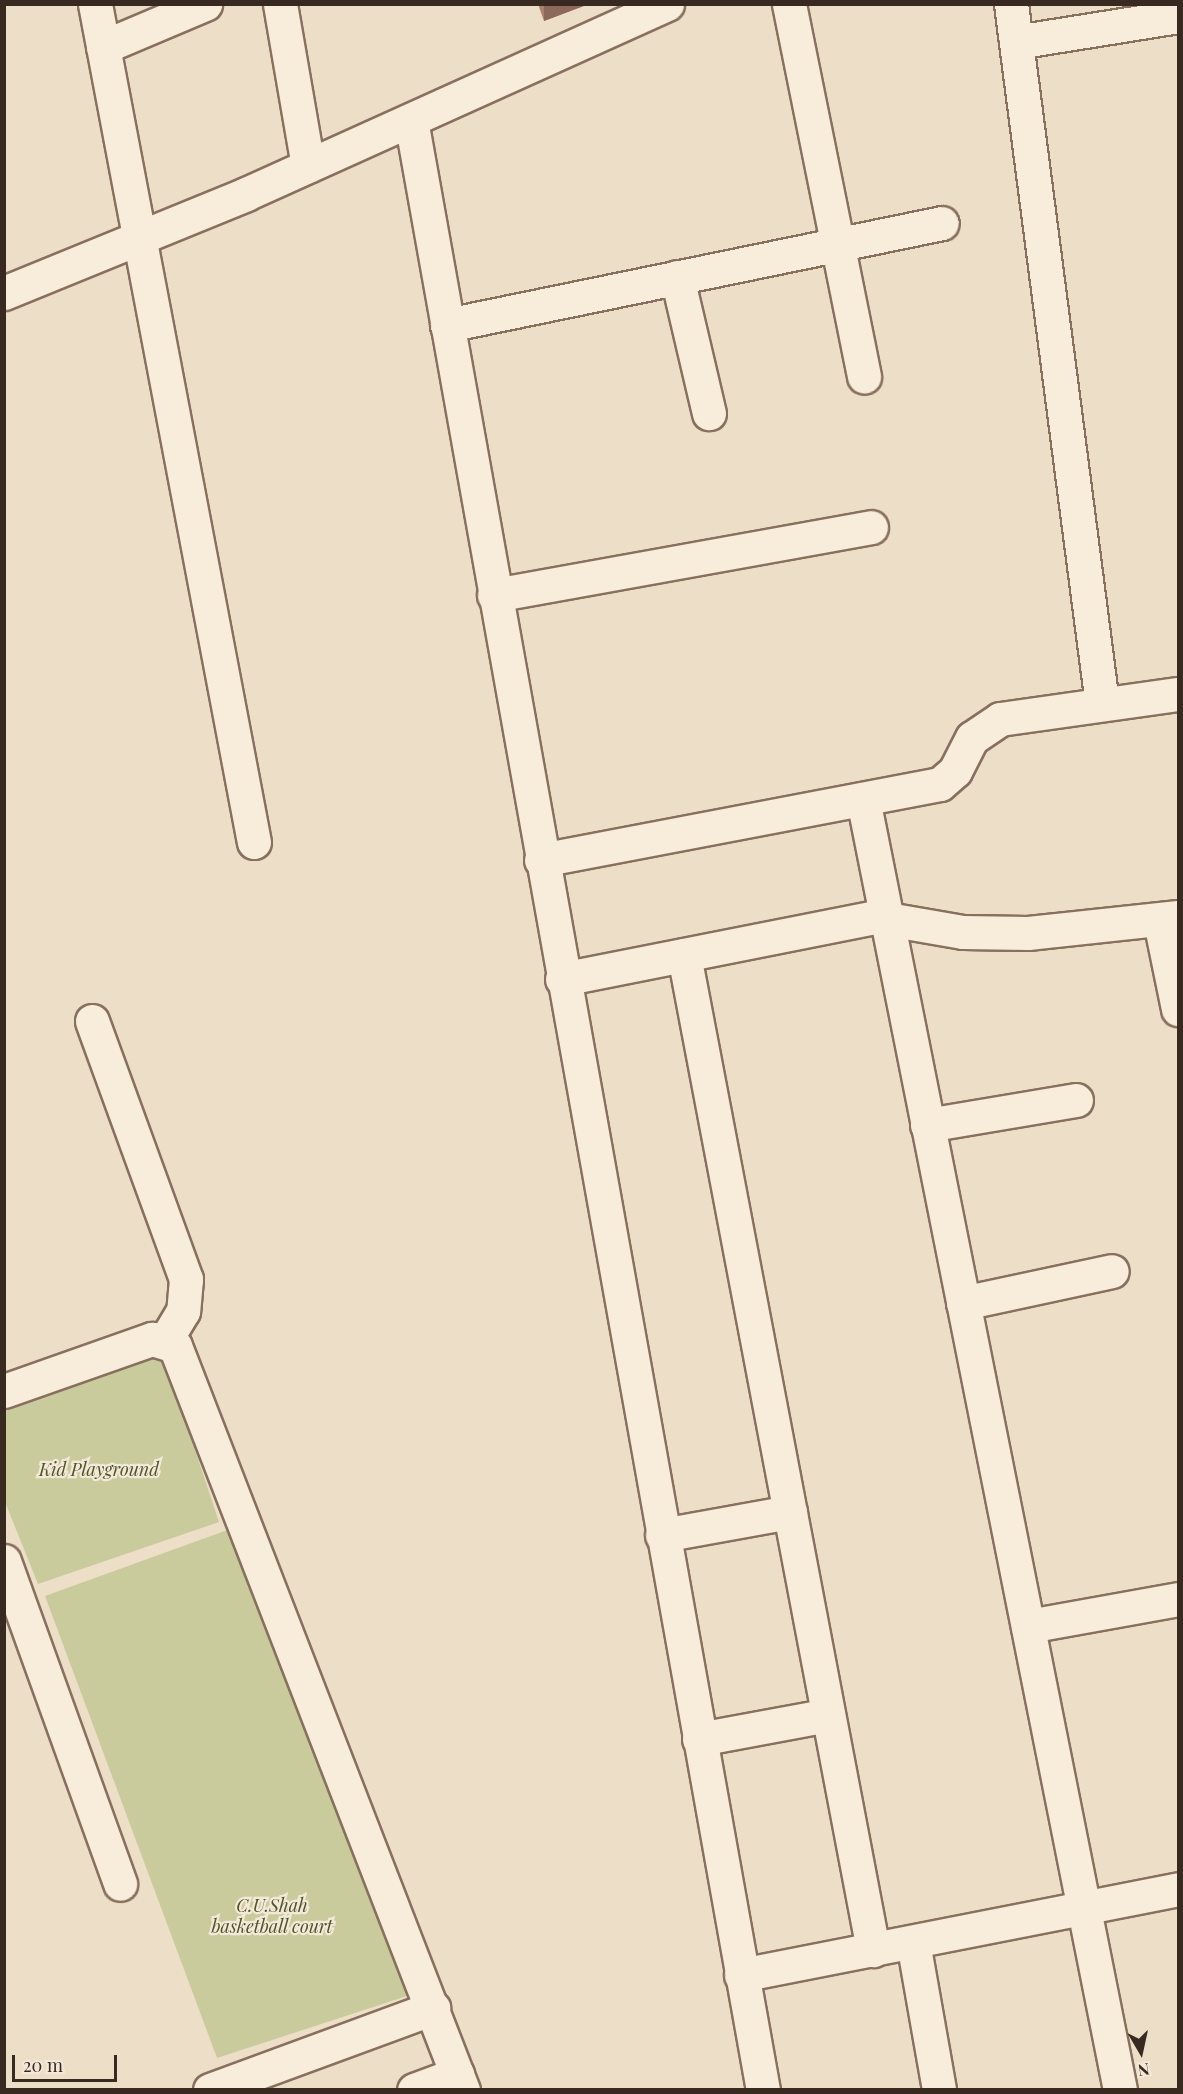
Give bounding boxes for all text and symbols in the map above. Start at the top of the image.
park label: Kid Playground [39,1458,159,1480]
park label: C.U.Shah basketball court [211,1895,333,1938]
north arrow [1111,2022,1171,2082]
scale bar [15,2043,120,2081]
text: 20 m [23,2053,63,2077]
text: N [1137,2059,1151,2082]

